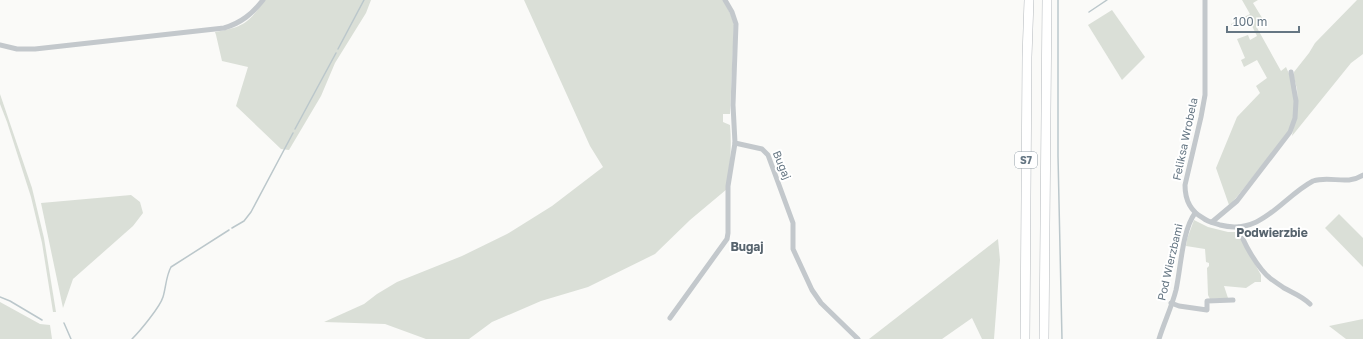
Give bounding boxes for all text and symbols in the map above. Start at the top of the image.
scale bar [1227,8,1299,34]
text: 100 m [1233,14,1267,29]
street label: Feliksa Wrobela [1169,96,1200,181]
street label: Bugaj [771,148,794,181]
road number: S7 [1015,152,1037,168]
street label: Pod Wierzbami [1154,222,1185,302]
district label: Podwierzbie [1236,225,1308,240]
district label: Bugaj [730,239,764,254]

